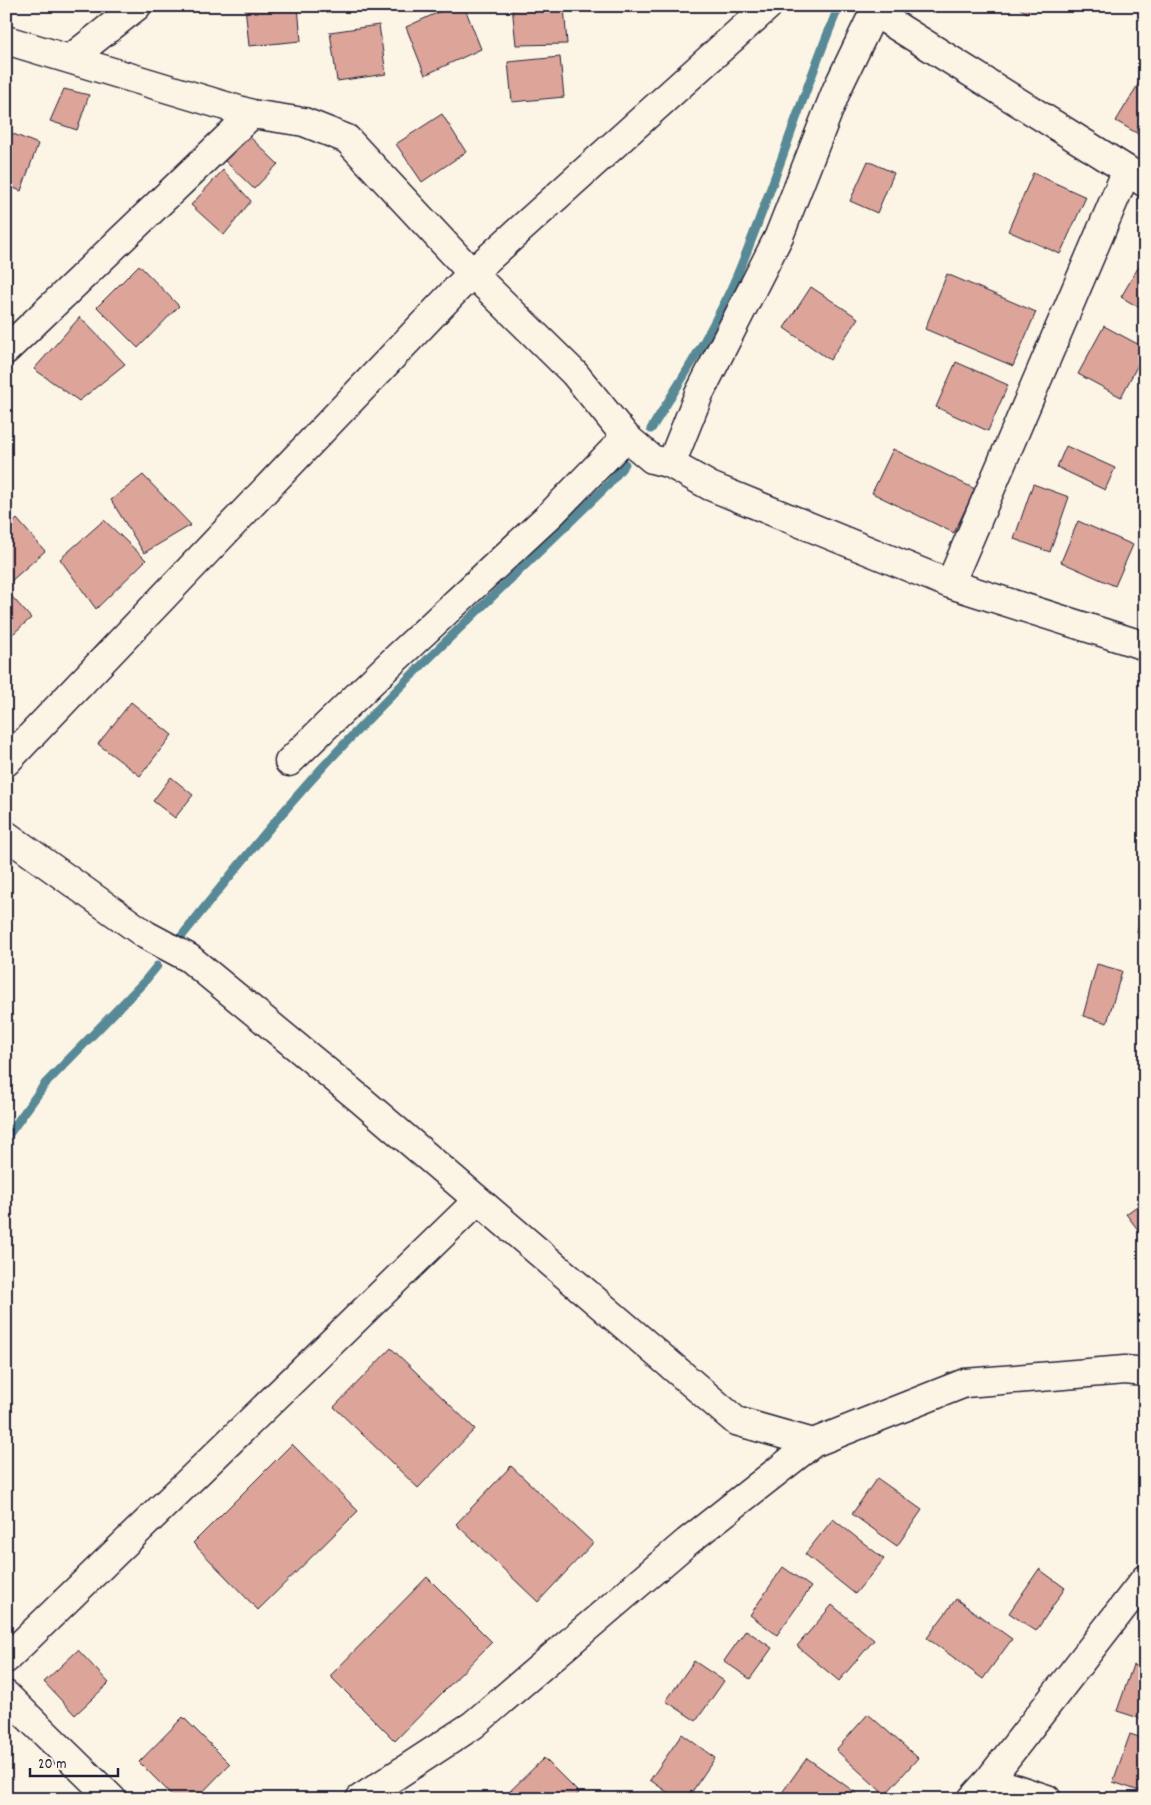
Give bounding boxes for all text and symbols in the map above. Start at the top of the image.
scale bar [30,1745,118,1777]
text: 20 m [38,1754,66,1776]

